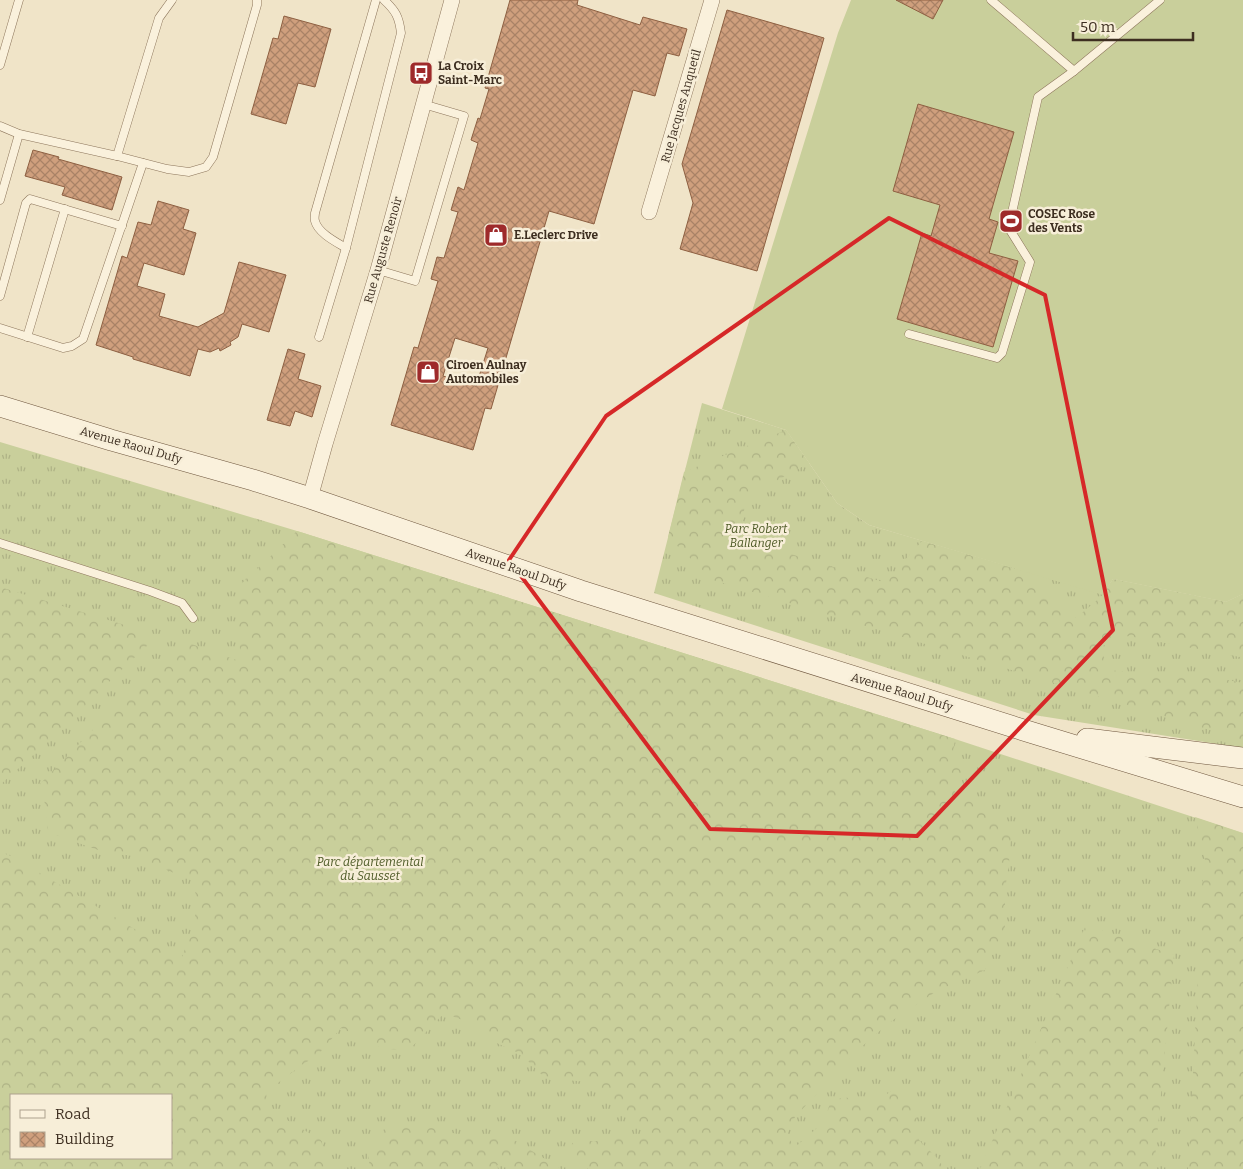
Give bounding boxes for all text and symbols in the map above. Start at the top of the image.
scale bar [1073,10,1193,42]
text: 50 m [1080,18,1116,36]
street label: Rue Jacques Anquetil [658,47,704,164]
place label: La Croix Saint-Marc [438,59,502,87]
bus stop icon: La Croix Saint-Marc [408,60,434,86]
street label: Rue Auguste Renoir [361,194,405,305]
place label: COSEC Rose des Vents [1028,207,1096,235]
sports icon: COSEC Rose des Vents [998,208,1024,234]
shop icon: E.Leclerc Drive [483,222,509,248]
place label: E.Leclerc Drive [514,228,598,242]
place label: Ciroen Aulnay Automobiles [446,358,527,386]
shop icon: Ciroen Aulnay Automobiles [415,359,441,385]
street label: Avenue Raoul Dufy [78,424,184,466]
park label: Parc Robert Ballanger [725,522,788,550]
street label: Avenue Raoul Dufy [464,545,569,593]
street label: Avenue Raoul Dufy [849,670,955,714]
park label: Parc départemental du Sausset [316,855,424,883]
legend [10,1094,172,1159]
text: Road [55,1105,90,1123]
text: Building [55,1130,114,1148]

